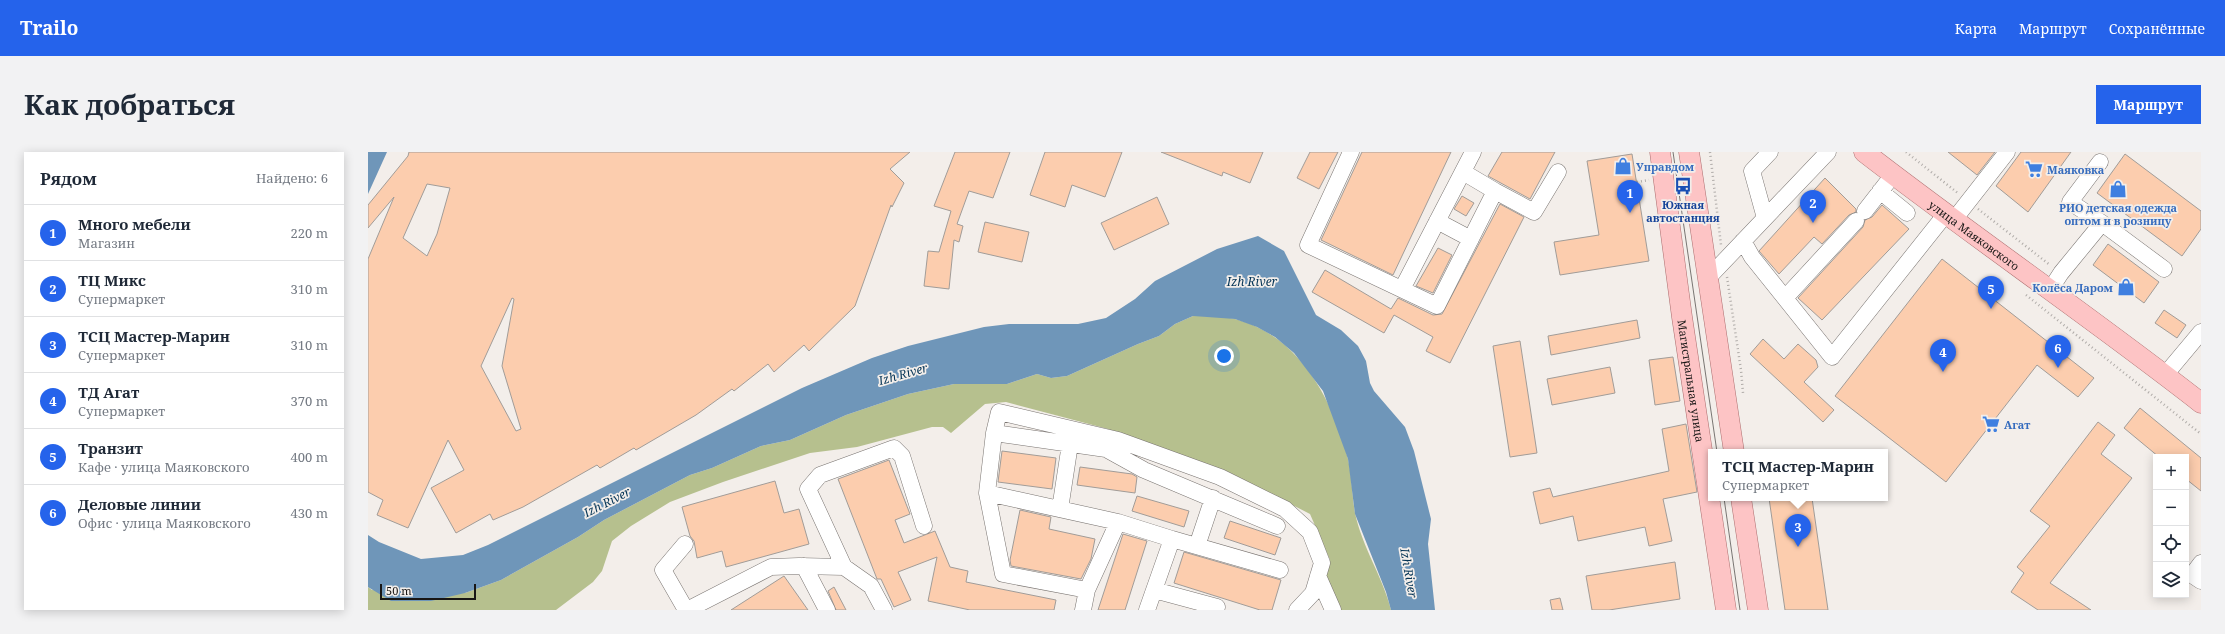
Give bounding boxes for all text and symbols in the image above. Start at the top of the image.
text: Trailo [20,15,78,41]
text: Карта [1955,19,1997,38]
text: Маршрут [2019,19,2087,38]
text: Сохранённые [2109,19,2205,38]
text: Как добраться [24,85,235,123]
button: Маршрут [2096,85,2201,124]
shop icon: Управдом [1613,156,1633,176]
place label: Управдом [1636,159,1695,174]
supermarket icon: Маяковка [2024,159,2044,179]
place label: Маяковка [2047,162,2105,177]
text: Рядом [40,167,97,190]
text: Найдено: 6 [256,169,328,187]
bus stop icon: Южная автостанция [1673,176,1693,196]
shop icon: РИО детская одежда оптом и в розницу [2108,179,2128,199]
pin: 1 [1617,180,1643,213]
pin: 2 [1800,190,1826,223]
street label: улица Маяковского [1926,196,2023,273]
place label: Южная автостанция [1646,197,1720,225]
place label: РИО детская одежда оптом и в розницу [2059,200,2178,228]
text: Много мебели [78,214,191,234]
text: 1 [49,224,57,242]
text: 220 m [291,224,328,242]
text: Магазин [78,234,135,252]
text: ТЦ Микс [78,270,146,290]
water label: Izh River [1226,273,1278,290]
pin: 5 [1978,276,2004,309]
shop icon: Колёса Даром [2116,277,2136,297]
text: 2 [49,280,57,298]
text: 310 m [291,280,328,298]
place label: Колёса Даром [2032,280,2114,295]
text: Супермаркет [78,290,165,308]
street label: Магистральная улица [1675,319,1708,443]
text: ТСЦ Мастер-Марин [78,326,230,346]
pin: 6 [2045,335,2071,368]
text: 3 [49,336,57,354]
text: 310 m [291,336,328,354]
pin: 4 [1930,339,1956,372]
text: Супермаркет [78,346,165,364]
your location [1214,346,1234,366]
water label: Izh River [875,359,930,389]
text: ТД Агат [78,382,139,402]
text: 4 [49,392,57,410]
text: 370 m [291,392,328,410]
text: Супермаркет [78,402,165,420]
supermarket icon: Агат [1981,414,2001,434]
place label: Агат [2004,417,2030,432]
text: Транзит [78,438,143,458]
text: 5 [49,448,57,466]
text: 400 m [291,448,328,466]
popup [1708,449,1888,501]
map controls [2153,454,2189,598]
button: + [2153,454,2189,490]
text: ТСЦ Мастер-Марин [1722,456,1874,476]
text: Кафе · улица Маяковского [78,458,249,476]
text: Супермаркет [1722,476,1809,494]
water label: Izh River [580,483,634,521]
button: − [2153,490,2189,526]
text: Деловые линии [78,494,201,514]
text: 6 [49,504,57,522]
text: 430 m [291,504,328,522]
text: Офис · улица Маяковского [78,514,251,532]
pin: 3 [1785,514,1811,547]
button: locate [2153,526,2189,562]
water label: Izh River [1396,546,1422,600]
button: layers [2153,562,2189,598]
scale bar [380,582,476,601]
text: 50 m [386,583,412,598]

